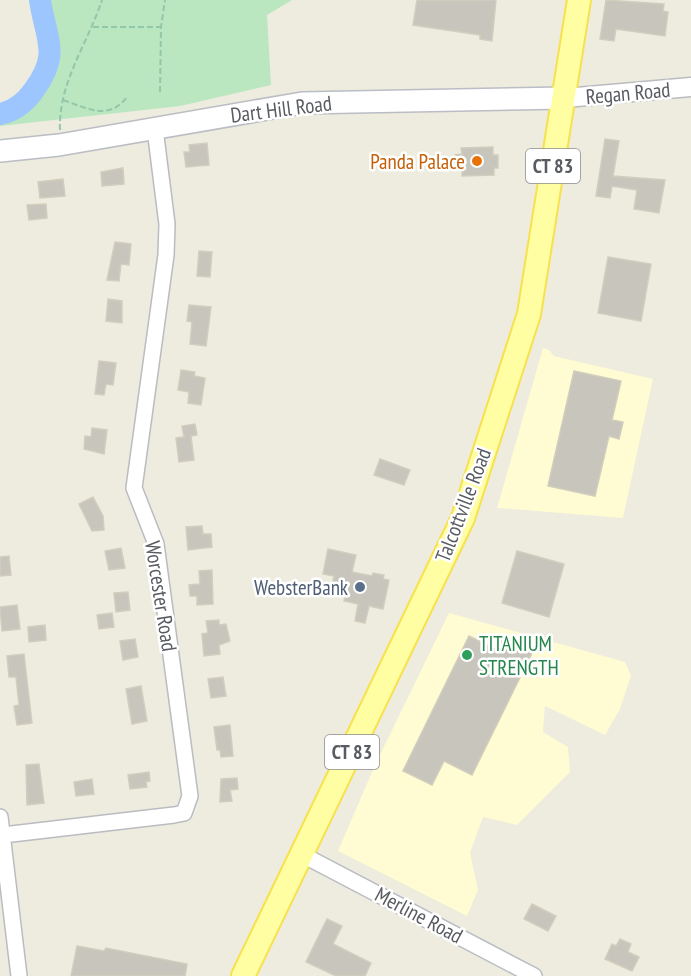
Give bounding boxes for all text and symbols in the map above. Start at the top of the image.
street label: Regan Road [585,76,671,110]
street label: Dart Hill Road [229,89,333,129]
place label: Panda Palace [370,148,465,175]
road number: CT 83 [526,149,580,183]
marker: Panda Palace [470,154,484,168]
street label: Talcottville Road [429,444,497,566]
street label: Worcester Road [139,539,183,653]
place label: WebsterBank [254,574,348,601]
marker: WebsterBank [353,580,367,594]
place label: TITANIUM STRENGTH [479,630,559,681]
marker: TITANIUM STRENGTH [460,648,474,662]
road number: CT 83 [325,735,379,769]
street label: Merline Road [371,881,467,949]

